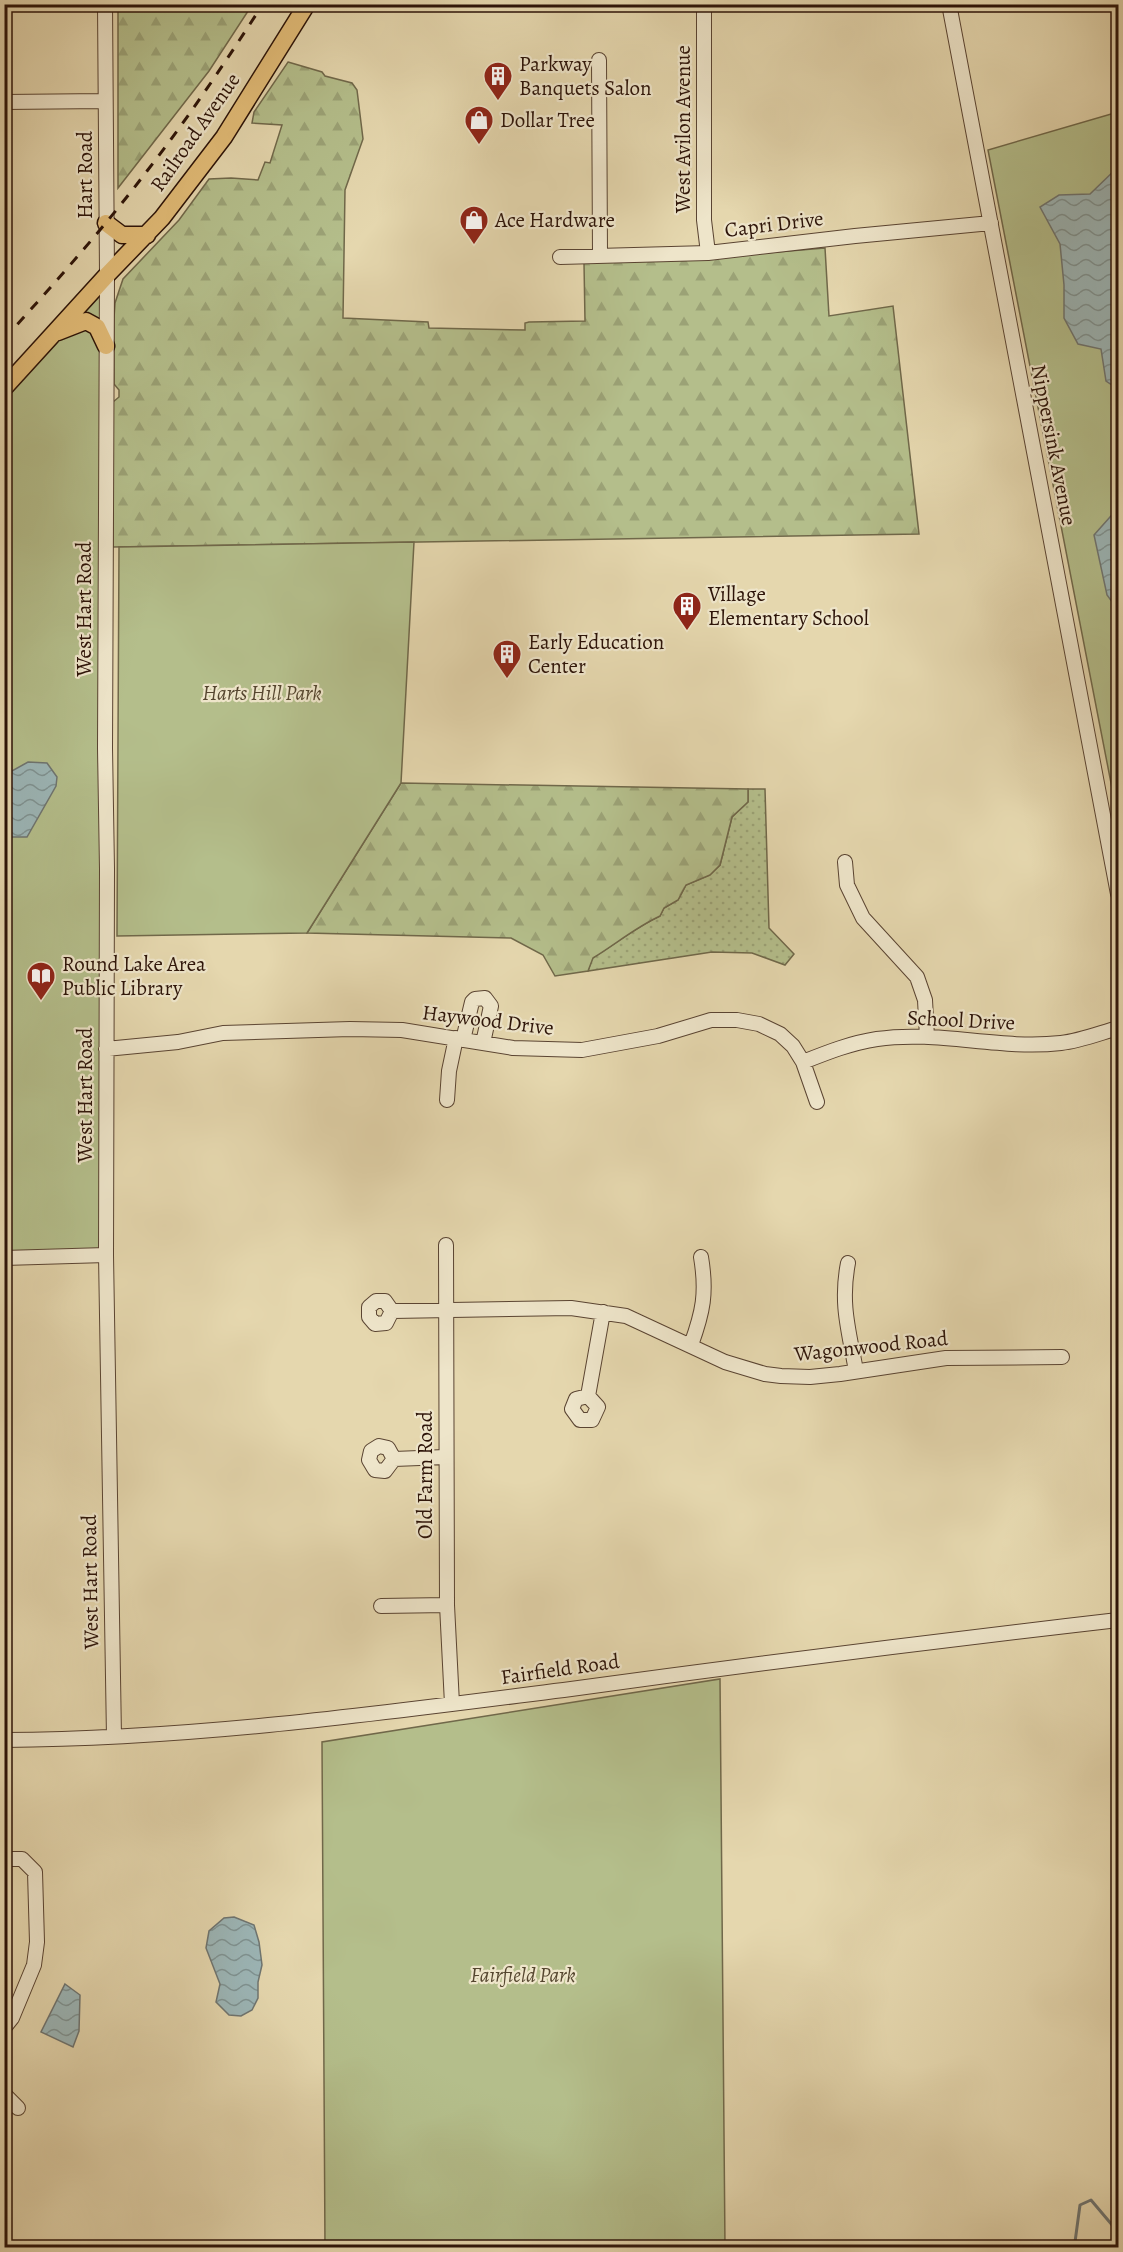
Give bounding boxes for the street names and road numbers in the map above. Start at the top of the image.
street label: West Avilon Avenue [669,45,697,214]
street label: Railroad Avenue [144,67,246,197]
street label: Hart Road [71,130,99,219]
street label: Capri Drive [723,204,825,244]
street label: Nippersink Avenue [1025,362,1083,528]
street label: West Hart Road [70,541,98,678]
street label: Haywood Drive [421,998,555,1042]
street label: School Drive [906,1003,1016,1037]
street label: West Hart Road [71,1027,99,1164]
street label: Wagonwood Road [792,1324,950,1368]
street label: Old Farm Road [411,1410,439,1539]
street label: West Hart Road [75,1514,105,1651]
street label: Fairfield Road [499,1647,622,1691]

